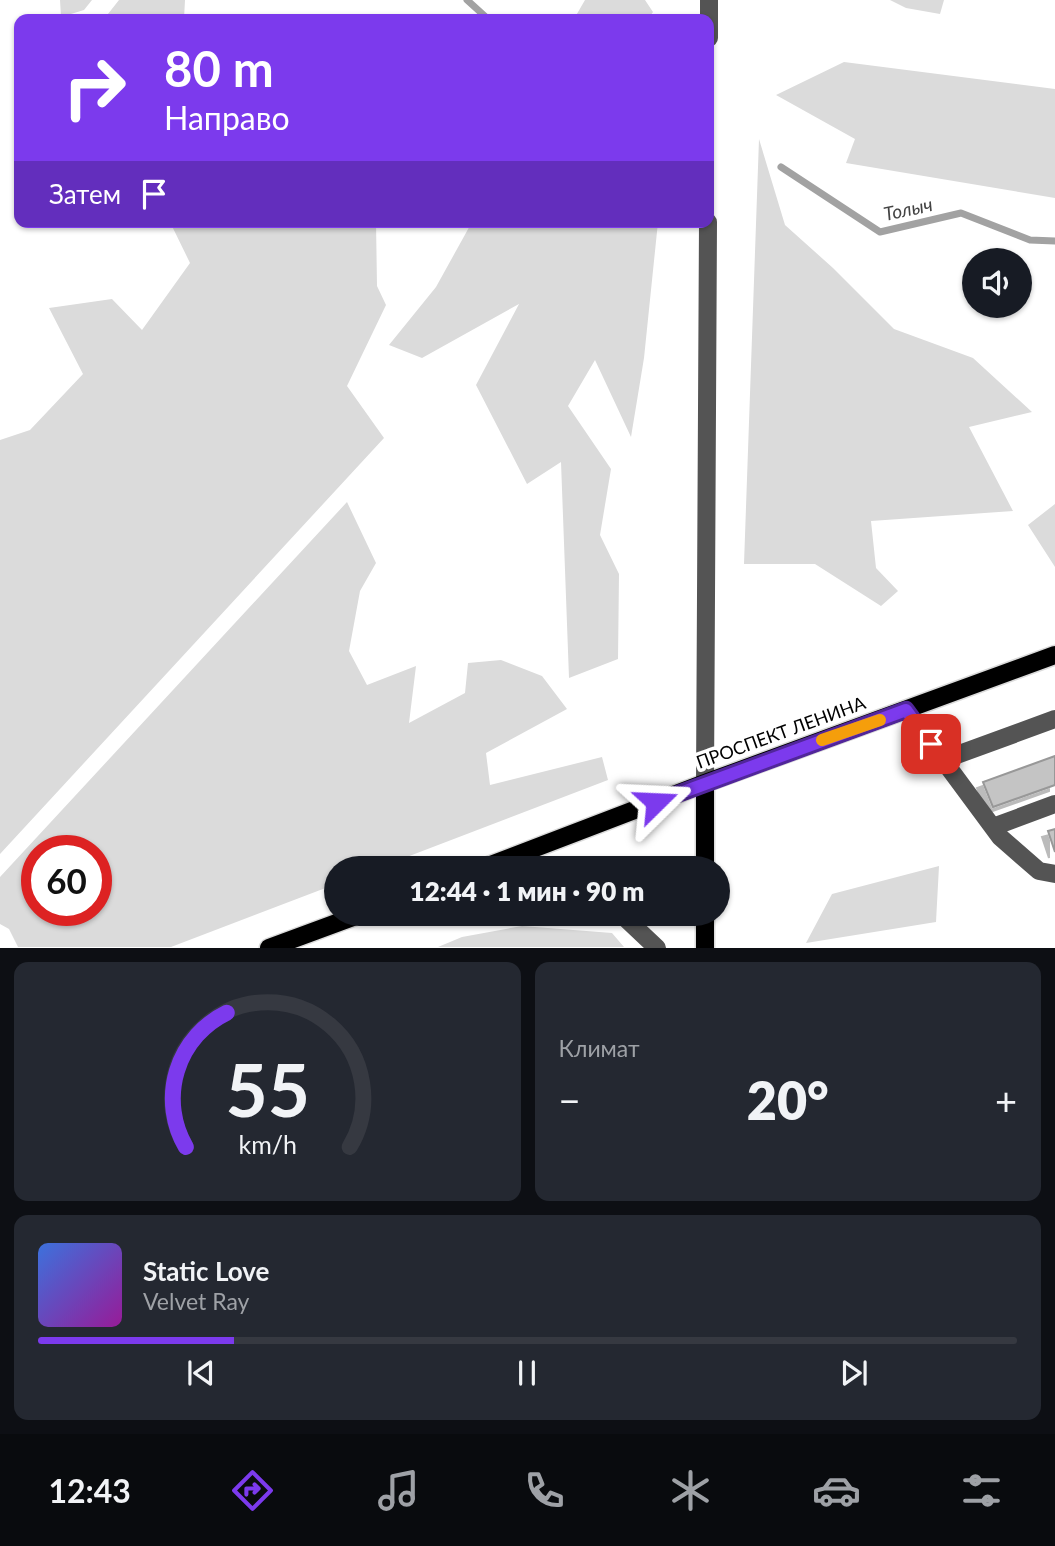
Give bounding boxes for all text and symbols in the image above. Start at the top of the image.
text: 80 m [164,39,274,97]
icon: right [49,42,140,133]
text: Направо [164,98,290,137]
icon: arrive [135,175,173,213]
text: Затем [49,178,121,210]
water label: Толыч [881,192,934,225]
map controls [962,248,1032,318]
button: sound [962,248,1032,318]
street label: ПРОСПЕКТ ЛЕНИНА [693,691,869,773]
pin [901,714,961,774]
icon: arrive [912,725,950,763]
position arrow [619,765,693,839]
speed limit sign: 60 [21,835,112,926]
text: 12:44 · 1 мин · 90 m [410,875,644,907]
text: Климат [559,1034,640,1062]
text: 55 [225,1046,309,1134]
text: 20° [747,1069,829,1131]
text: − [559,1077,581,1123]
text: + [995,1077,1017,1123]
text: km/h [238,1129,297,1159]
text: Static Love [143,1255,270,1287]
text: Velvet Ray [143,1287,249,1315]
icon: previous [182,1354,220,1392]
icon: pause [508,1354,546,1392]
icon: next [835,1354,873,1392]
icon: directions [228,1466,277,1515]
icon: music [374,1466,423,1515]
icon: phone [520,1466,569,1515]
icon: climate [666,1466,715,1515]
icon: car [812,1466,861,1515]
icon: filters [957,1466,1006,1515]
text: 12:43 [48,1471,131,1510]

